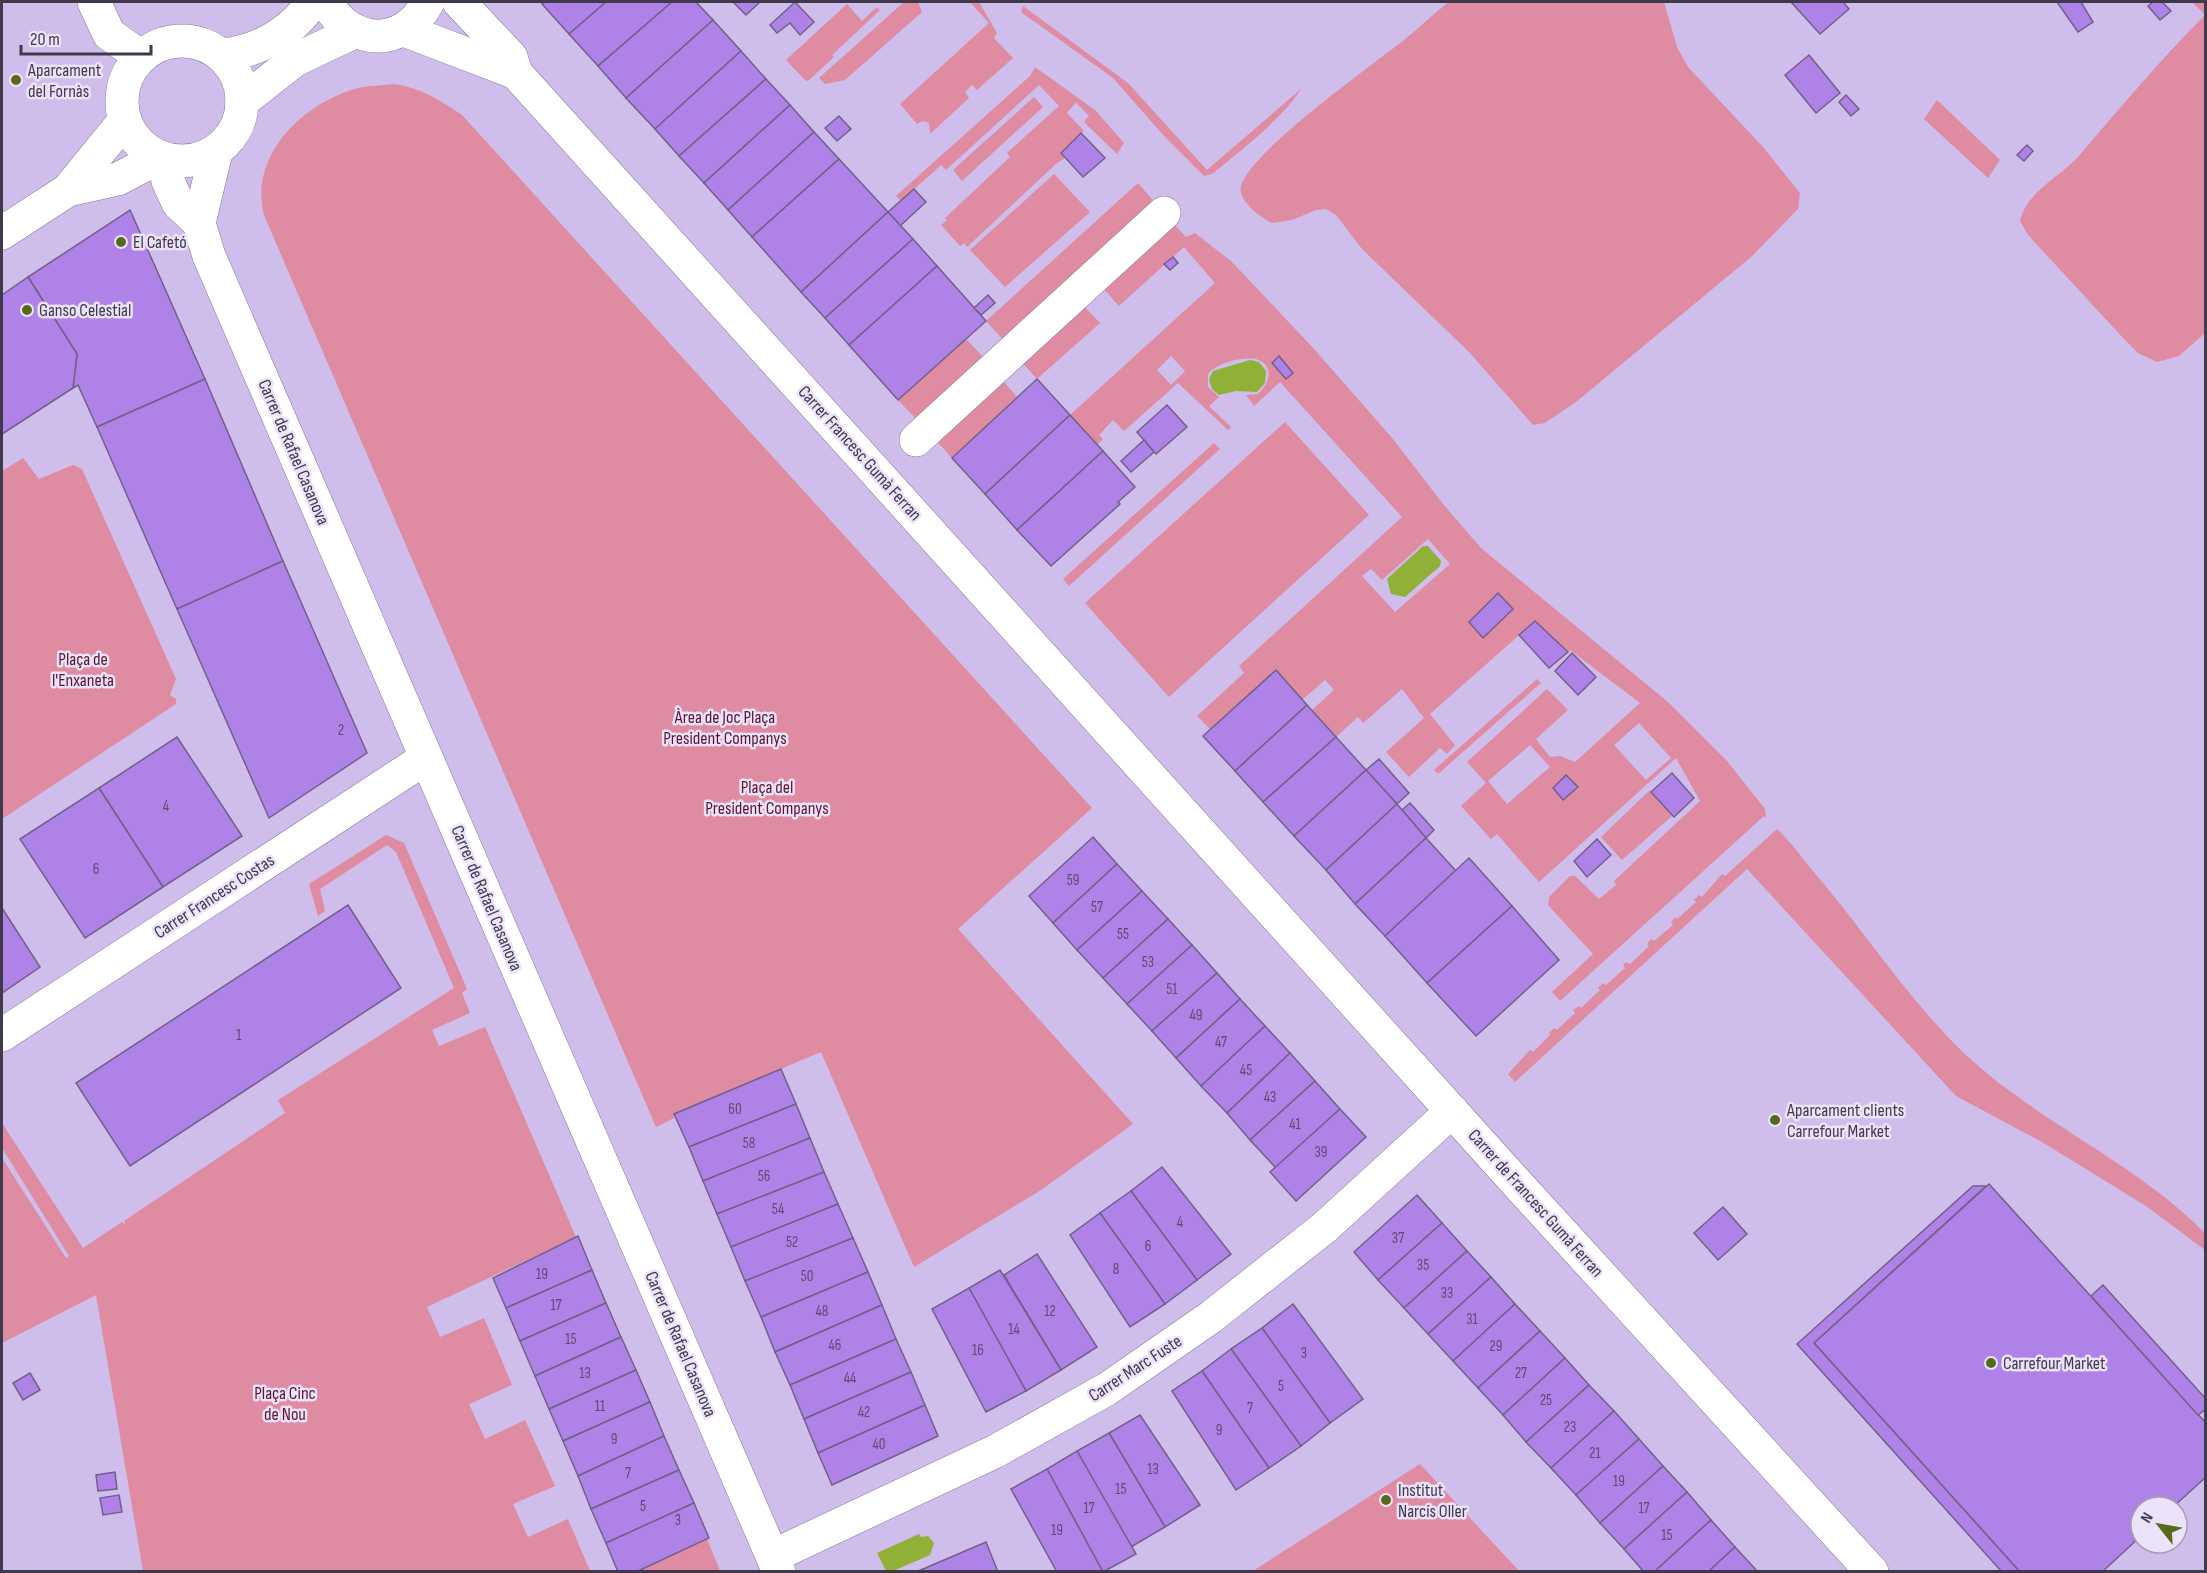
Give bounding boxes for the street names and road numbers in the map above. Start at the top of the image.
street label: Carrer de Rafael Casanova [253,376,334,528]
street label: Carrer Francesc Gumà Ferran [794,382,926,525]
street label: Carrer de Rafael Casanova [446,822,527,974]
street label: Carrer Francesc Costas [150,850,278,943]
street label: Carrer de Francesc Gumà Ferran [1464,1125,1608,1282]
street label: Carrer de Rafael Casanova [640,1268,721,1420]
street label: Carrer Marc Fuste [1085,1331,1186,1406]

